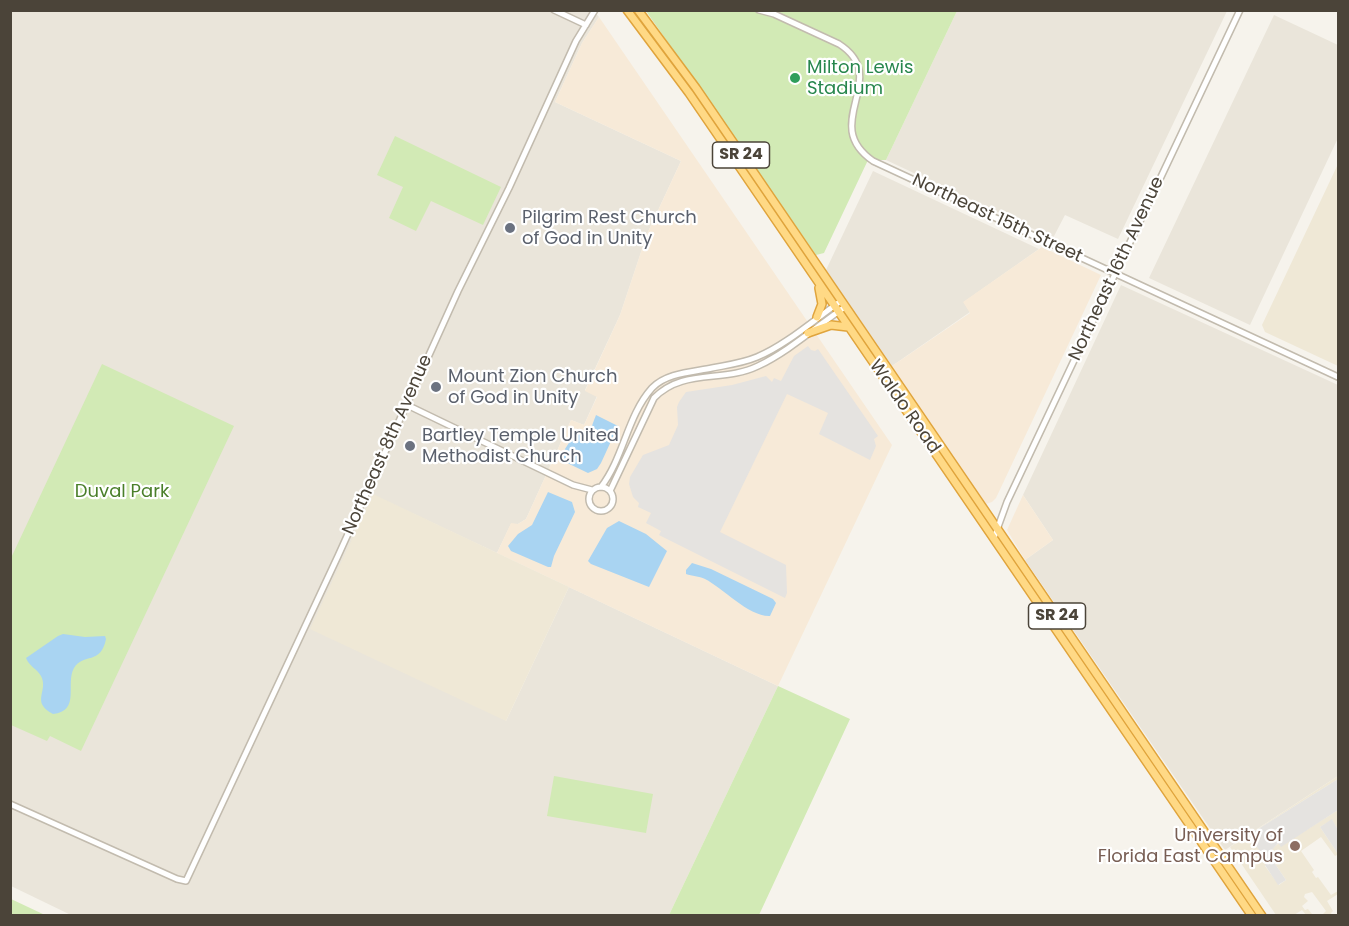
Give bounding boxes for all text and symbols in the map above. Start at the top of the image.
place label: Milton Lewis Stadium [807,57,913,100]
marker: Milton Lewis Stadium [788,71,802,85]
road number: SR 24 [712,142,770,168]
street label: Northeast 15th Street [908,170,1086,268]
street label: Northeast 16th Avenue [1065,173,1169,365]
place label: Pilgrim Rest Church of God in Unity [522,207,697,250]
marker: Pilgrim Rest Church of God in Unity [503,221,517,235]
street label: Northeast 8th Avenue [339,352,437,538]
street label: Waldo Road [864,356,944,458]
place label: Mount Zion Church of God in Unity [448,366,618,409]
marker: Mount Zion Church of God in Unity [429,380,443,394]
place label: Bartley Temple United Methodist Church [422,425,619,468]
marker: Bartley Temple United Methodist Church [403,439,417,453]
park label: Duval Park [75,481,169,503]
road number: SR 24 [1028,603,1086,629]
place label: University of Florida East Campus [1098,825,1283,868]
marker: University of Florida East Campus [1288,839,1302,853]

